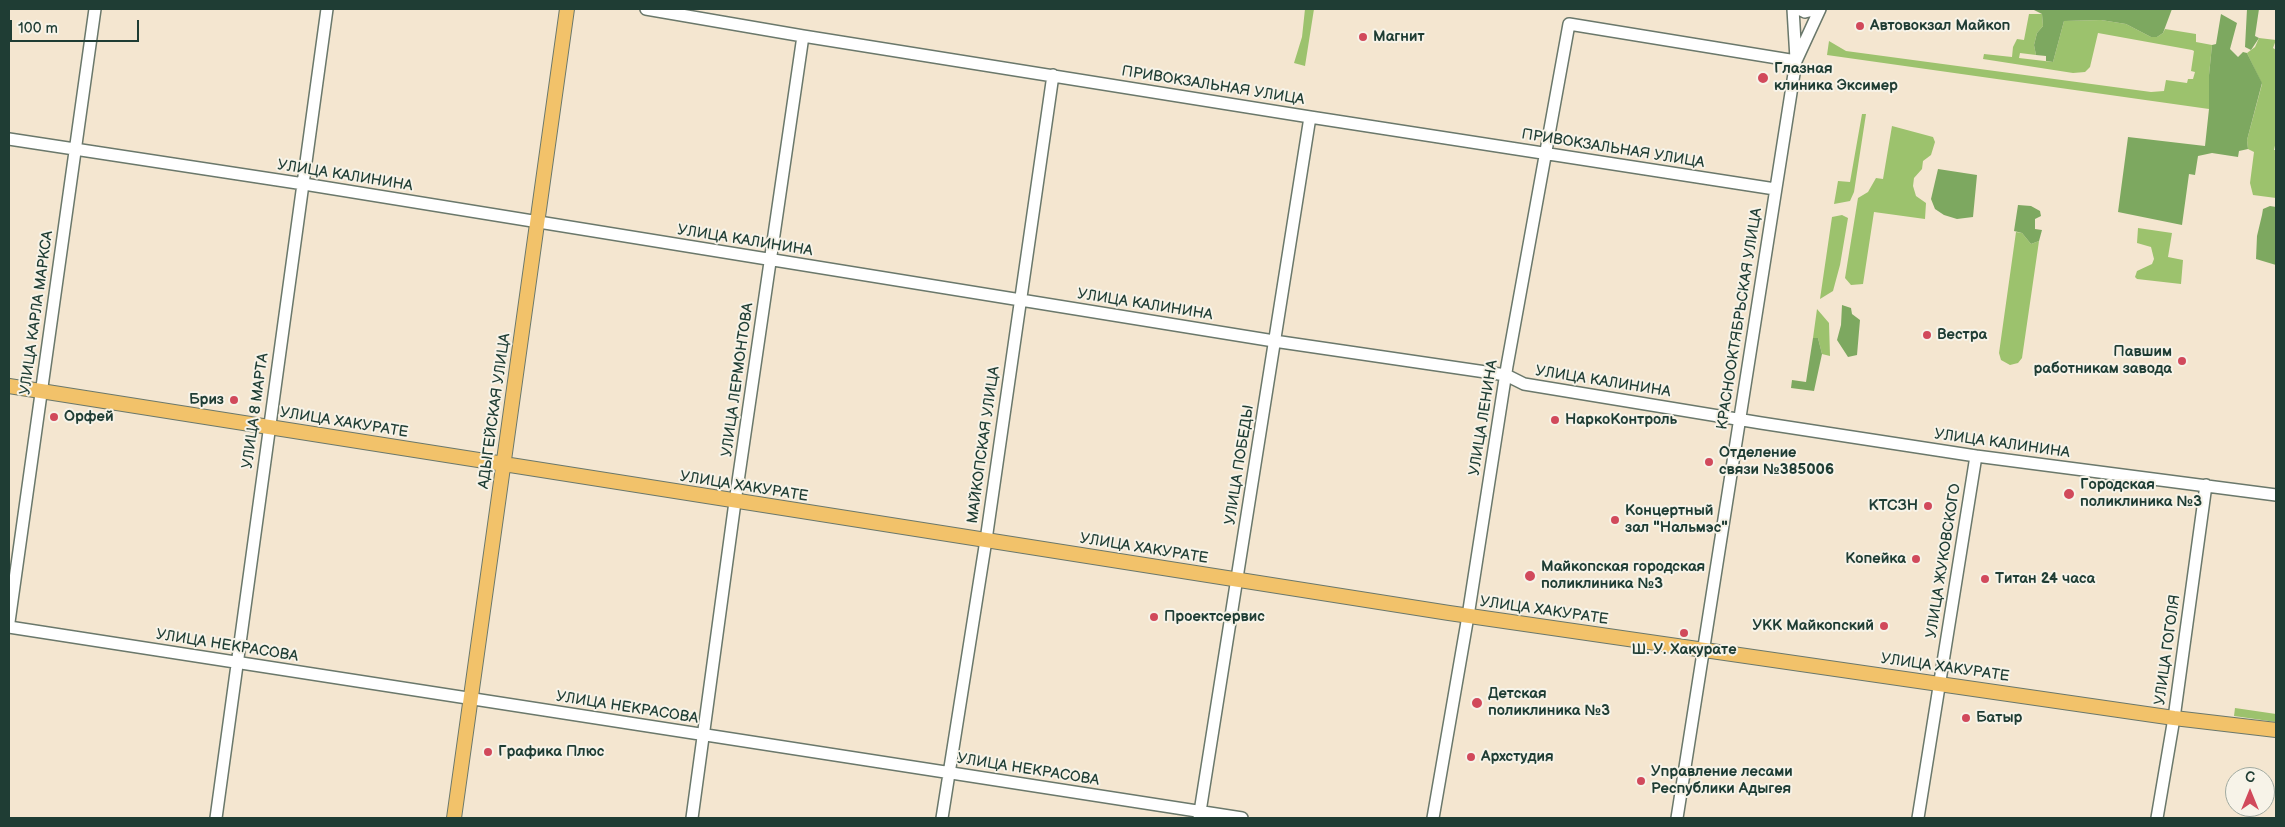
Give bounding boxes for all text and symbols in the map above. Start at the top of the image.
scale bar [12,10,141,42]
place label: Автовокзал Майкоп [1870,17,2010,35]
text: 100 m [18,19,58,38]
marker: Автовокзал Майкоп [1854,20,1866,32]
place label: Магнит [1373,28,1425,46]
marker: Магнит [1357,31,1369,43]
place label: Глазная клиника Эксимер [1774,60,1898,95]
street label: ПРИВОКЗАЛЬНАЯ УЛИЦА [1120,63,1306,109]
marker: Глазная клиника Эксимер [1756,71,1770,85]
street label: ПРИВОКЗАЛЬНАЯ УЛИЦА [1520,126,1706,172]
street label: УЛИЦА КАЛИНИНА [276,156,414,196]
street label: КРАСНООКТЯБРЬСКАЯ УЛИЦА [1714,207,1766,431]
street label: УЛИЦА КАЛИНИНА [676,221,814,261]
street label: УЛИЦА КАРЛА МАРКСА [17,230,57,396]
street label: УЛИЦА КАЛИНИНА [1076,285,1214,325]
street label: УЛИЦА ЛЕРМОНТОВА [718,302,758,458]
place label: Вестра [1937,326,1987,344]
marker: Вестра [1921,329,1933,341]
street label: АДЫГЕЙСКАЯ УЛИЦА [475,332,515,490]
place label: Павшим работникам завода [2033,343,2172,378]
street label: УЛИЦА 8 МАРТА [239,352,273,470]
marker: Павшим работникам завода [2176,355,2188,367]
street label: УЛИЦА ЛЕНИНА [1466,359,1502,477]
street label: УЛИЦА КАЛИНИНА [1534,362,1672,402]
street label: МАЙКОПСКАЯ УЛИЦА [964,365,1004,525]
place label: Бриз [189,391,224,409]
marker: Бриз [228,394,240,406]
street label: УЛИЦА ХАКУРАТЕ [279,404,409,442]
street label: УЛИЦА ПОБЕДЫ [1222,404,1258,526]
place label: Орфей [64,408,114,426]
marker: Орфей [48,411,60,423]
place label: НаркоКонтроль [1565,411,1677,429]
marker: НаркоКонтроль [1549,414,1561,426]
street label: УЛИЦА КАЛИНИНА [1933,426,2071,462]
place label: Отделение связи №385006 [1719,444,1834,479]
marker: Отделение связи №385006 [1703,456,1715,468]
street label: УЛИЦА ХАКУРАТЕ [679,468,809,506]
place label: Городская поликлиника №3 [2080,476,2202,511]
street label: УЛИЦА ЖУКОВСКОГО [1923,482,1965,640]
marker: Городская поликлиника №3 [2062,487,2076,501]
place label: КТСЗН [1868,497,1918,515]
marker: КТСЗН [1922,500,1934,512]
place label: Концертный зал "Нальмэс" [1625,502,1728,537]
marker: Концертный зал "Нальмэс" [1609,514,1621,526]
street label: УЛИЦА ХАКУРАТЕ [1079,530,1209,568]
place label: Копейка [1845,550,1906,568]
marker: Копейка [1910,553,1922,565]
place label: Майкопская городская поликлиника №3 [1541,558,1705,593]
marker: Майкопская городская поликлиника №3 [1523,569,1537,583]
place label: Титан 24 часа [1995,570,2095,588]
marker: Титан 24 часа [1979,573,1991,585]
street label: УЛИЦА ХАКУРАТЕ [1479,593,1609,629]
street label: УЛИЦА ГОГОЛЯ [2151,594,2185,706]
place label: Проектсервис [1164,608,1265,626]
marker: Проектсервис [1148,611,1160,623]
place label: УКК Майкопский [1753,617,1874,635]
marker: УКК Майкопский [1878,620,1890,632]
street label: УЛИЦА НЕКРАСОВА [155,626,299,666]
marker: Ш. У. Хакурате [1678,627,1690,639]
place label: Ш. У. Хакурате [1631,641,1737,659]
street label: УЛИЦА ХАКУРАТЕ [1880,650,2010,686]
place label: Детская поликлиника №3 [1488,685,1610,720]
street label: УЛИЦА НЕКРАСОВА [555,688,699,728]
marker: Детская поликлиника №3 [1470,696,1484,710]
place label: Батыр [1976,709,2022,727]
marker: Батыр [1960,712,1972,724]
place label: Графика Плюс [498,743,604,761]
marker: Графика Плюс [482,746,494,758]
place label: Архстудия [1481,748,1554,766]
street label: УЛИЦА НЕКРАСОВА [956,750,1100,790]
marker: Архстудия [1465,751,1477,763]
place label: Управление лесами Республики Адыгея [1651,763,1793,798]
north arrow [2225,767,2275,817]
text: С [2245,769,2255,786]
marker: Управление лесами Республики Адыгея [1635,775,1647,787]

